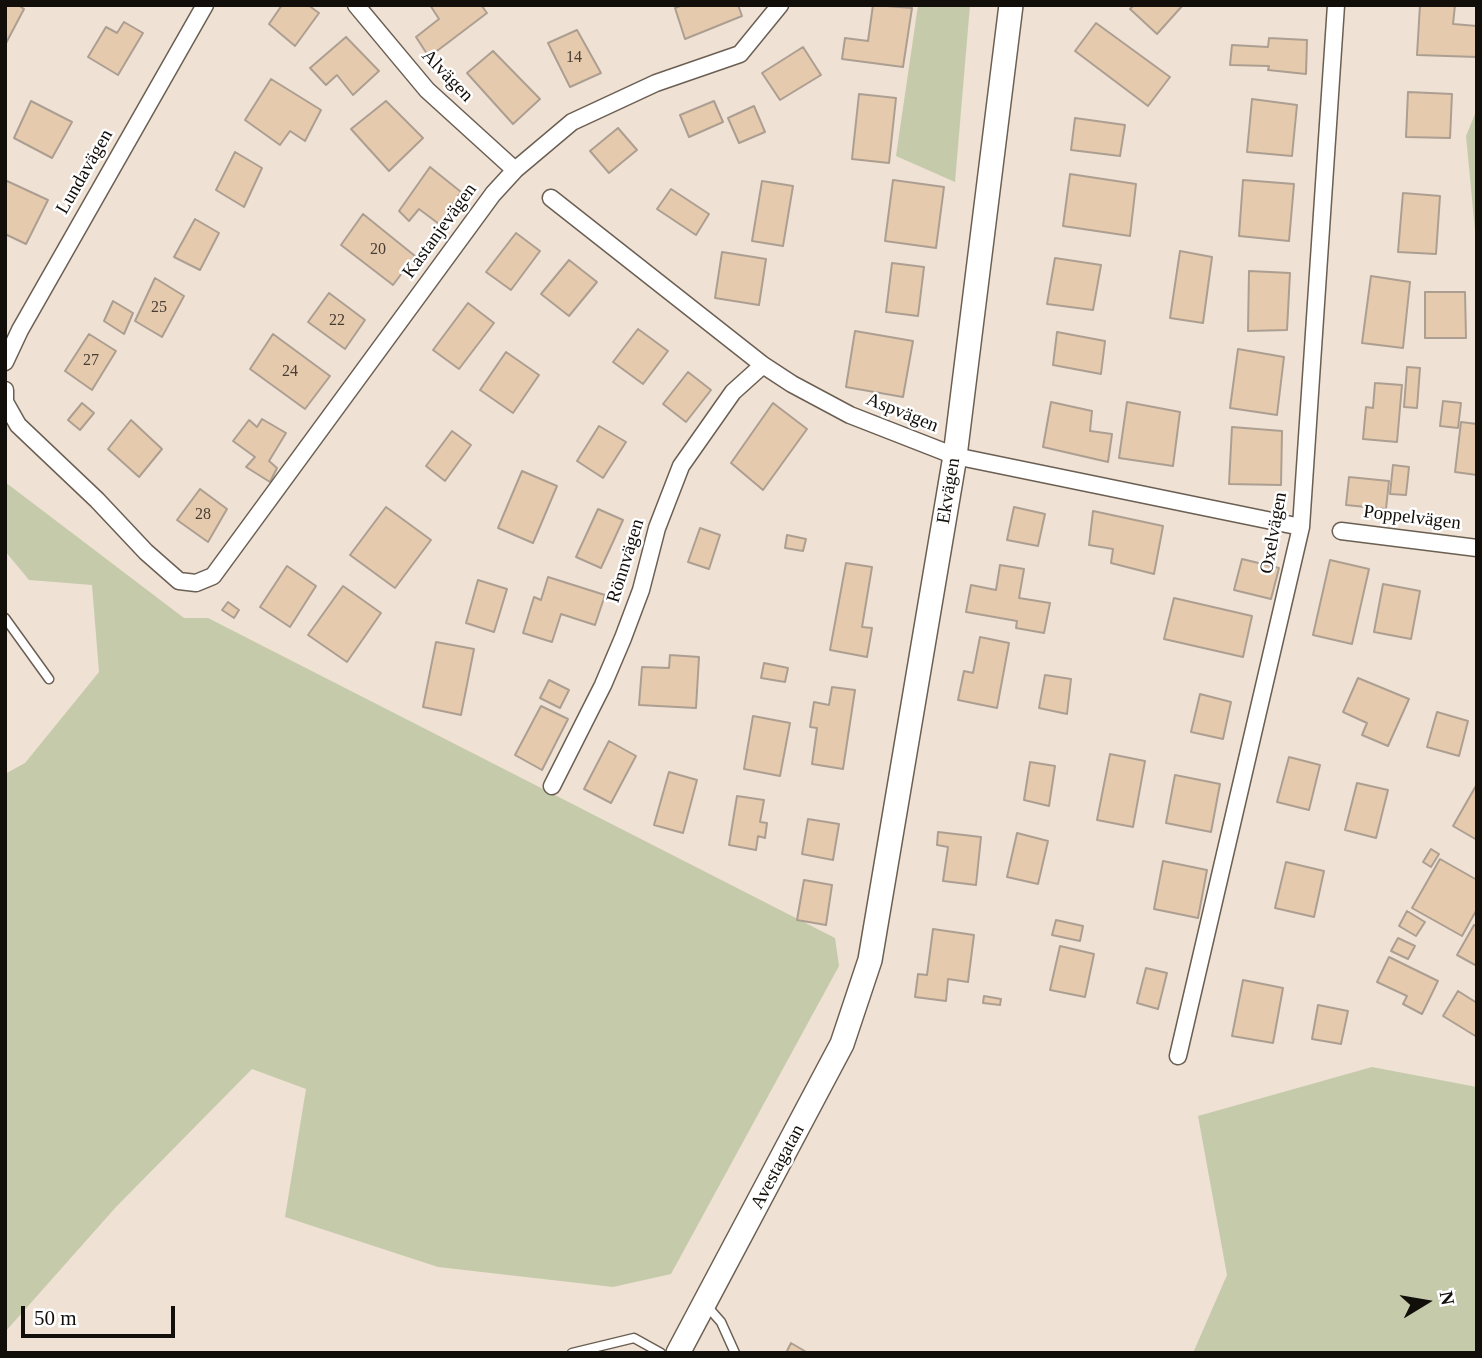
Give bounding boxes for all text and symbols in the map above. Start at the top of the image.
street label: Alvägen [416,45,478,107]
house number: 14 [566,48,582,68]
street label: Lundavägen [52,126,118,218]
street label: Kastanjevägen [398,179,482,283]
house number: 20 [370,240,386,260]
house number: 25 [151,298,167,318]
house number: 22 [329,311,345,331]
house number: 27 [83,351,99,371]
house number: 24 [282,362,298,382]
street label: Aspvägen [863,388,941,438]
street label: Ekvägen [933,456,965,526]
street label: Oxelvägen [1256,490,1292,576]
street label: Poppelvägen [1362,501,1462,535]
house number: 28 [195,505,211,525]
street label: Rönnvägen [602,516,650,606]
street label: Avestagatan [746,1121,810,1213]
north arrow [1391,1267,1461,1337]
text: N [1435,1289,1459,1307]
scale bar [24,1292,178,1336]
text: 50 m [34,1306,77,1330]

